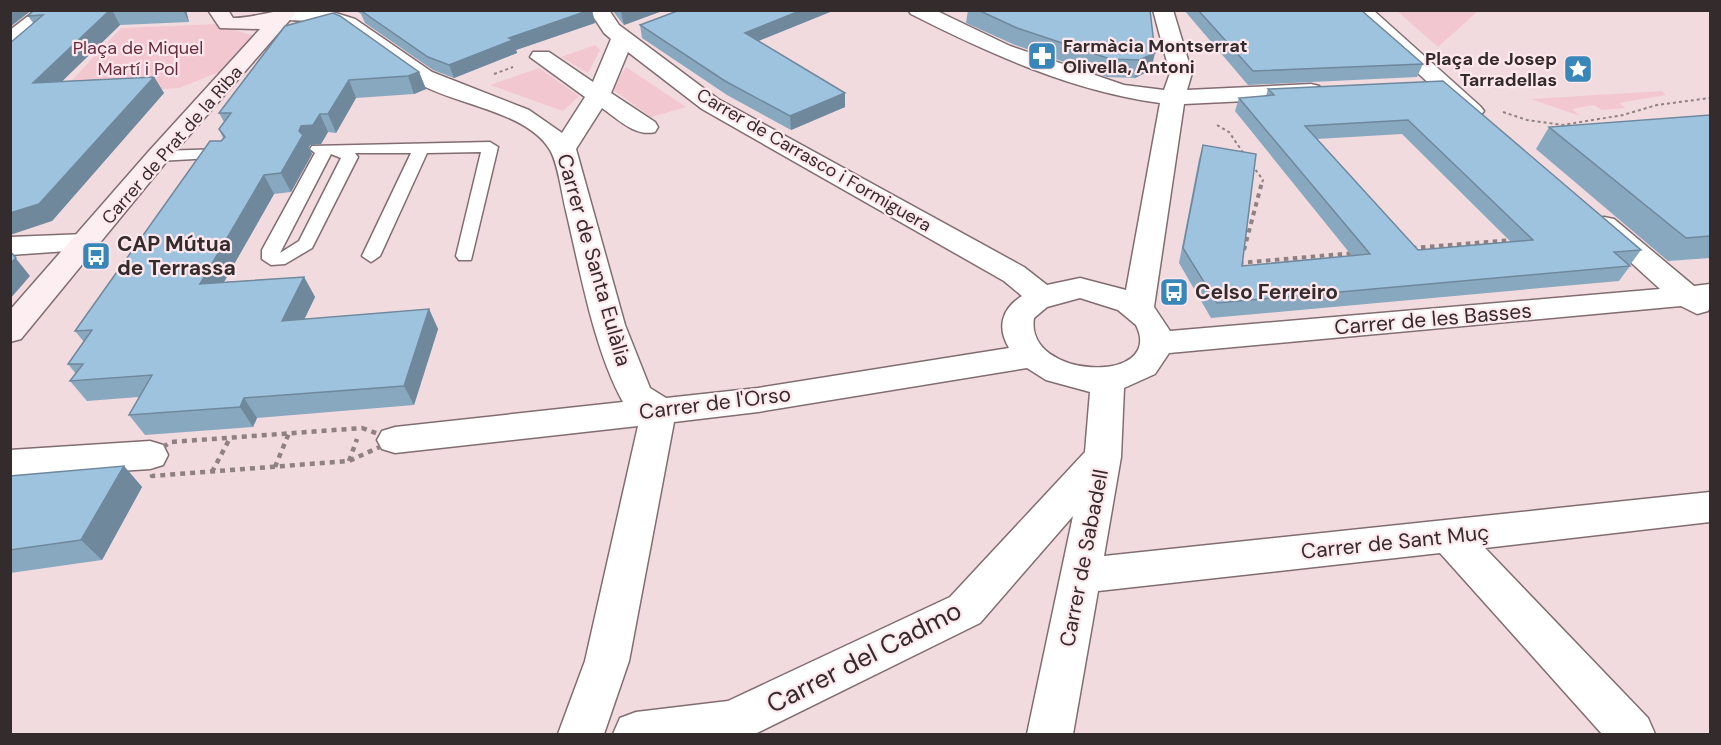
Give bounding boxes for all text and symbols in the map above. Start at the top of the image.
place label: Farmàcia Montserrat Olivella, Antoni [1063,34,1247,79]
park label: Plaça de Miquel Martí i Pol [73,36,203,81]
pharmacy icon: Farmàcia Montserrat Olivella, Antoni [1026,40,1058,72]
place label: Plaça de Josep Tarradellas [1425,47,1557,92]
place icon: Plaça de Josep Tarradellas [1562,53,1594,85]
street label: Carrer de Prat de la Riba [96,60,248,230]
street label: Carrer de Carrasco i Formiguera [692,83,936,237]
street label: Carrer de Santa Eulàlia [550,151,638,369]
place label: CAP Mútua de Terrassa [117,230,236,282]
bus stop icon: CAP Mútua de Terrassa [80,240,112,272]
bus stop icon: Celso Ferreiro [1158,276,1190,308]
place label: Celso Ferreiro [1195,278,1338,306]
street label: Carrer de les Basses [1333,296,1533,342]
street label: Carrer de l'Orso [638,380,792,426]
street label: Carrer de Sabadell [1053,467,1115,649]
street label: Carrer de Sant Muç [1300,518,1490,566]
street label: Carrer del Cadmo [761,593,967,721]

